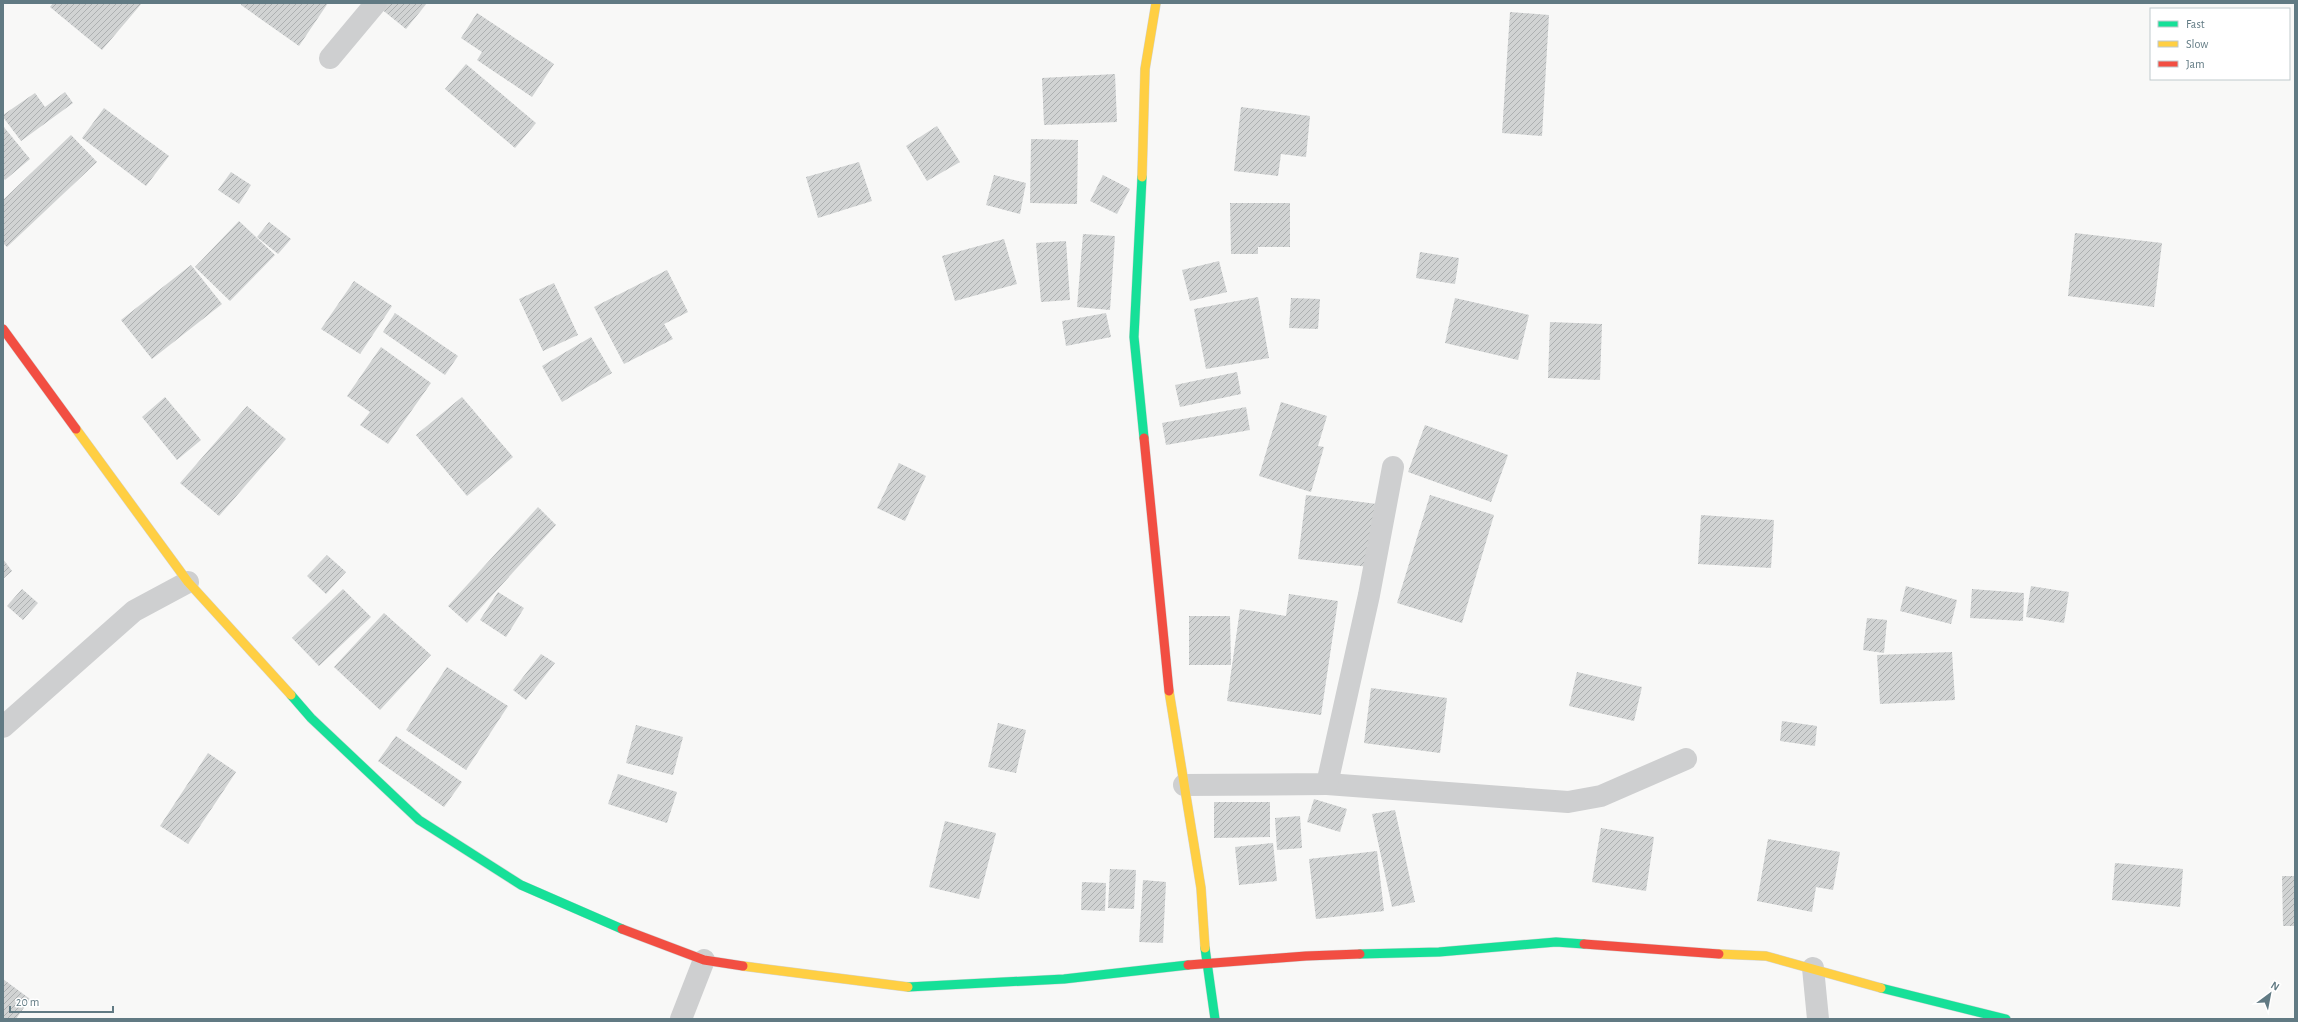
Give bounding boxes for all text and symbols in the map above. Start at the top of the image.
legend [2150,8,2290,80]
text: Fast [2186,18,2205,30]
text: Slow [2186,38,2208,50]
text: Jam [2186,58,2205,70]
north arrow [2250,974,2290,1014]
text: N [2269,979,2281,993]
scale bar [10,988,113,1014]
text: 20 m [16,996,39,1008]

